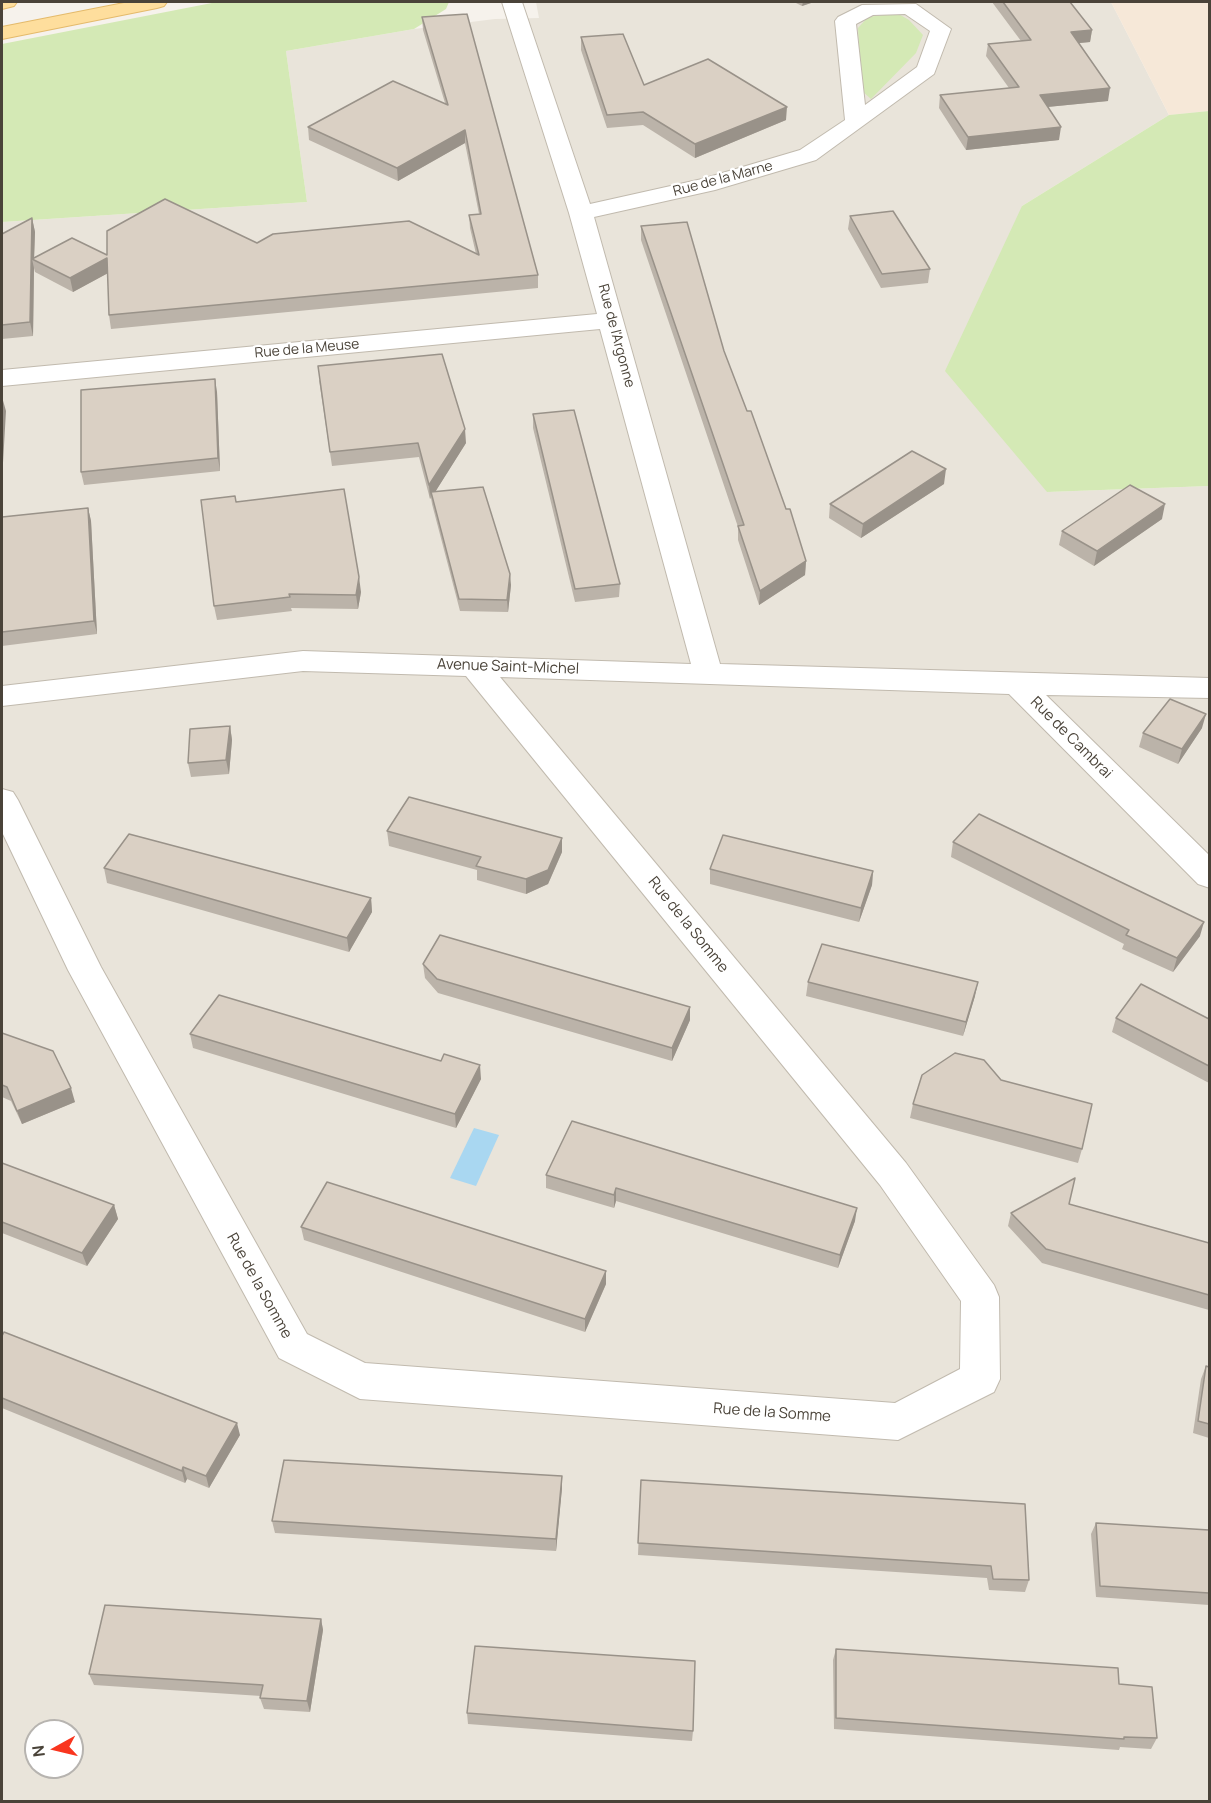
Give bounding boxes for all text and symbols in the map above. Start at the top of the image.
street label: Rue de la Marne [671,158,775,200]
street label: Rue de l'Argonne [594,282,638,390]
street label: Rue de la Meuse [254,336,360,362]
street label: Avenue Saint-Michel [437,656,579,678]
street label: Rue de Cambrai [1026,693,1116,783]
street label: Rue de la Somme [644,874,732,976]
street label: Rue de la Somme [223,1230,295,1342]
street label: Rue de la Somme [713,1400,831,1426]
north arrow [24,1719,84,1779]
text: N [26,1744,50,1758]

